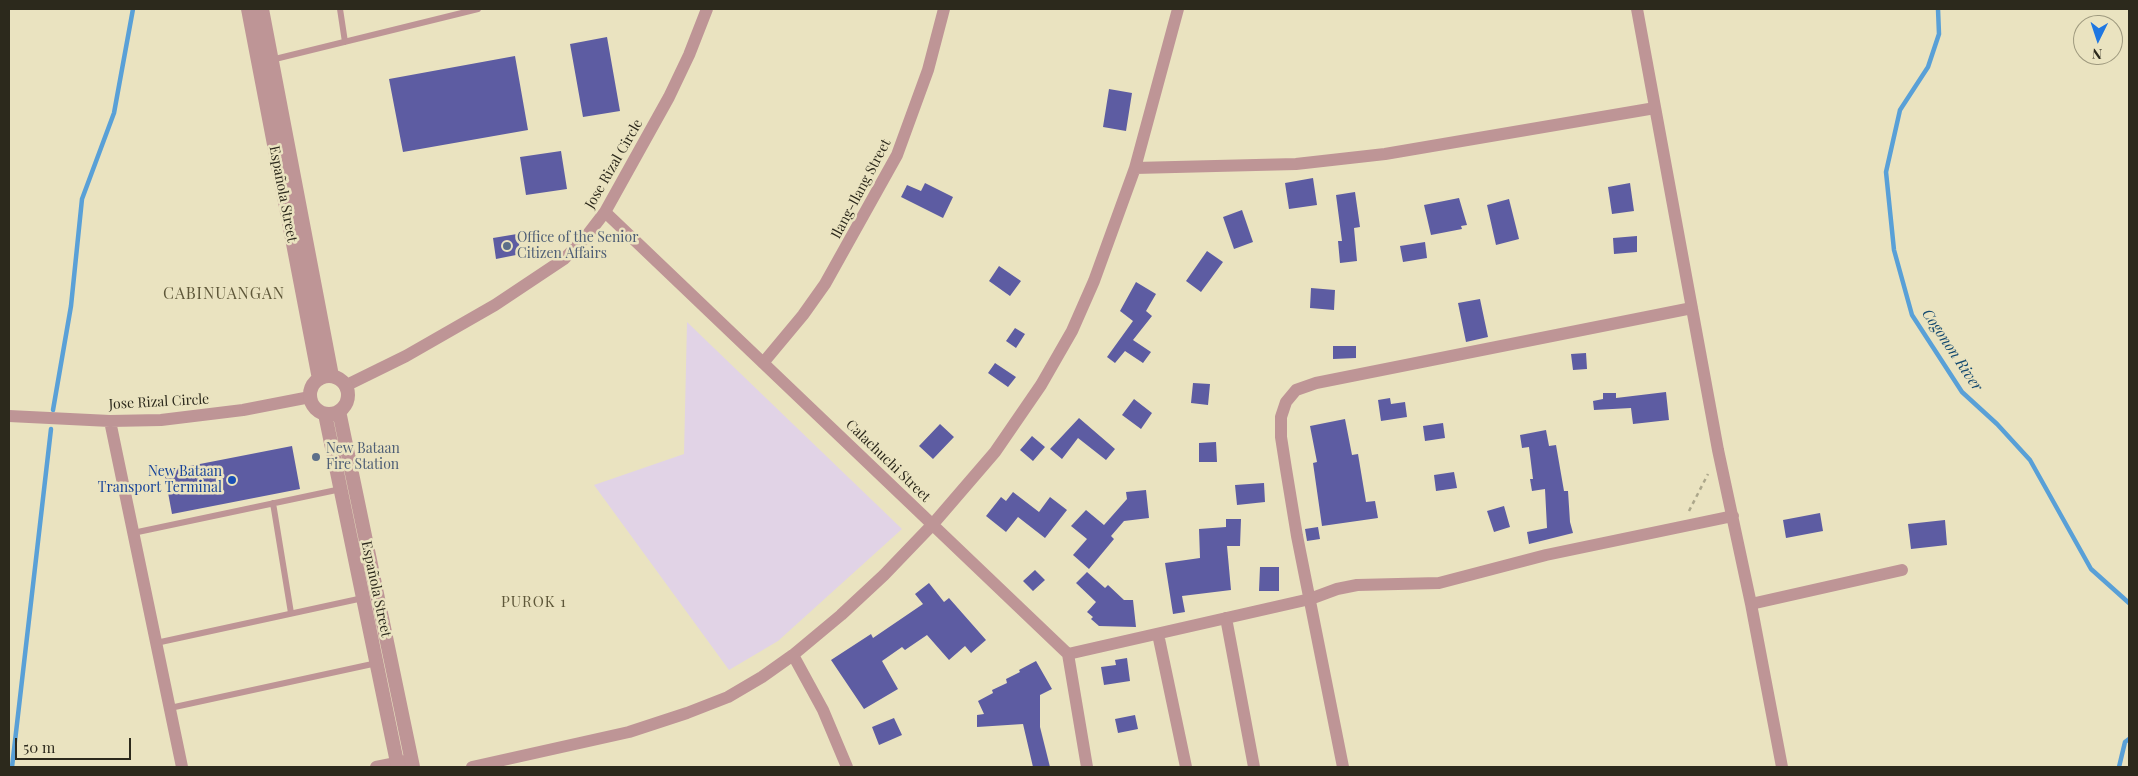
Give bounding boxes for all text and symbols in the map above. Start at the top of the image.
north arrow [2073,15,2123,65]
text: N [2091,45,2103,64]
street label: Jose Rizal Circle [582,116,646,212]
street label: Ilang-Ilang Street [828,136,894,242]
street label: Española Street [265,144,301,244]
place label: Office of the Senior Citizen Affairs [517,230,638,262]
marker: Office of the Senior Citizen Affairs [501,240,513,252]
district label: CABINUANGAN [162,284,286,304]
water label: Cogonon River [1918,305,1986,395]
street label: Jose Rizal Circle [108,391,210,413]
street label: Calachuchi Street [842,416,934,506]
place label: New Bataan Fire Station [326,441,400,474]
marker: New Bataan Fire Station [310,451,322,463]
place label: New Bataan Transport Terminal [98,464,222,497]
marker: New Bataan Transport Terminal [226,474,238,486]
street label: Española Street [358,539,394,639]
district label: PUROK 1 [500,593,568,611]
scale bar [18,728,134,760]
text: 50 m [23,737,55,757]

